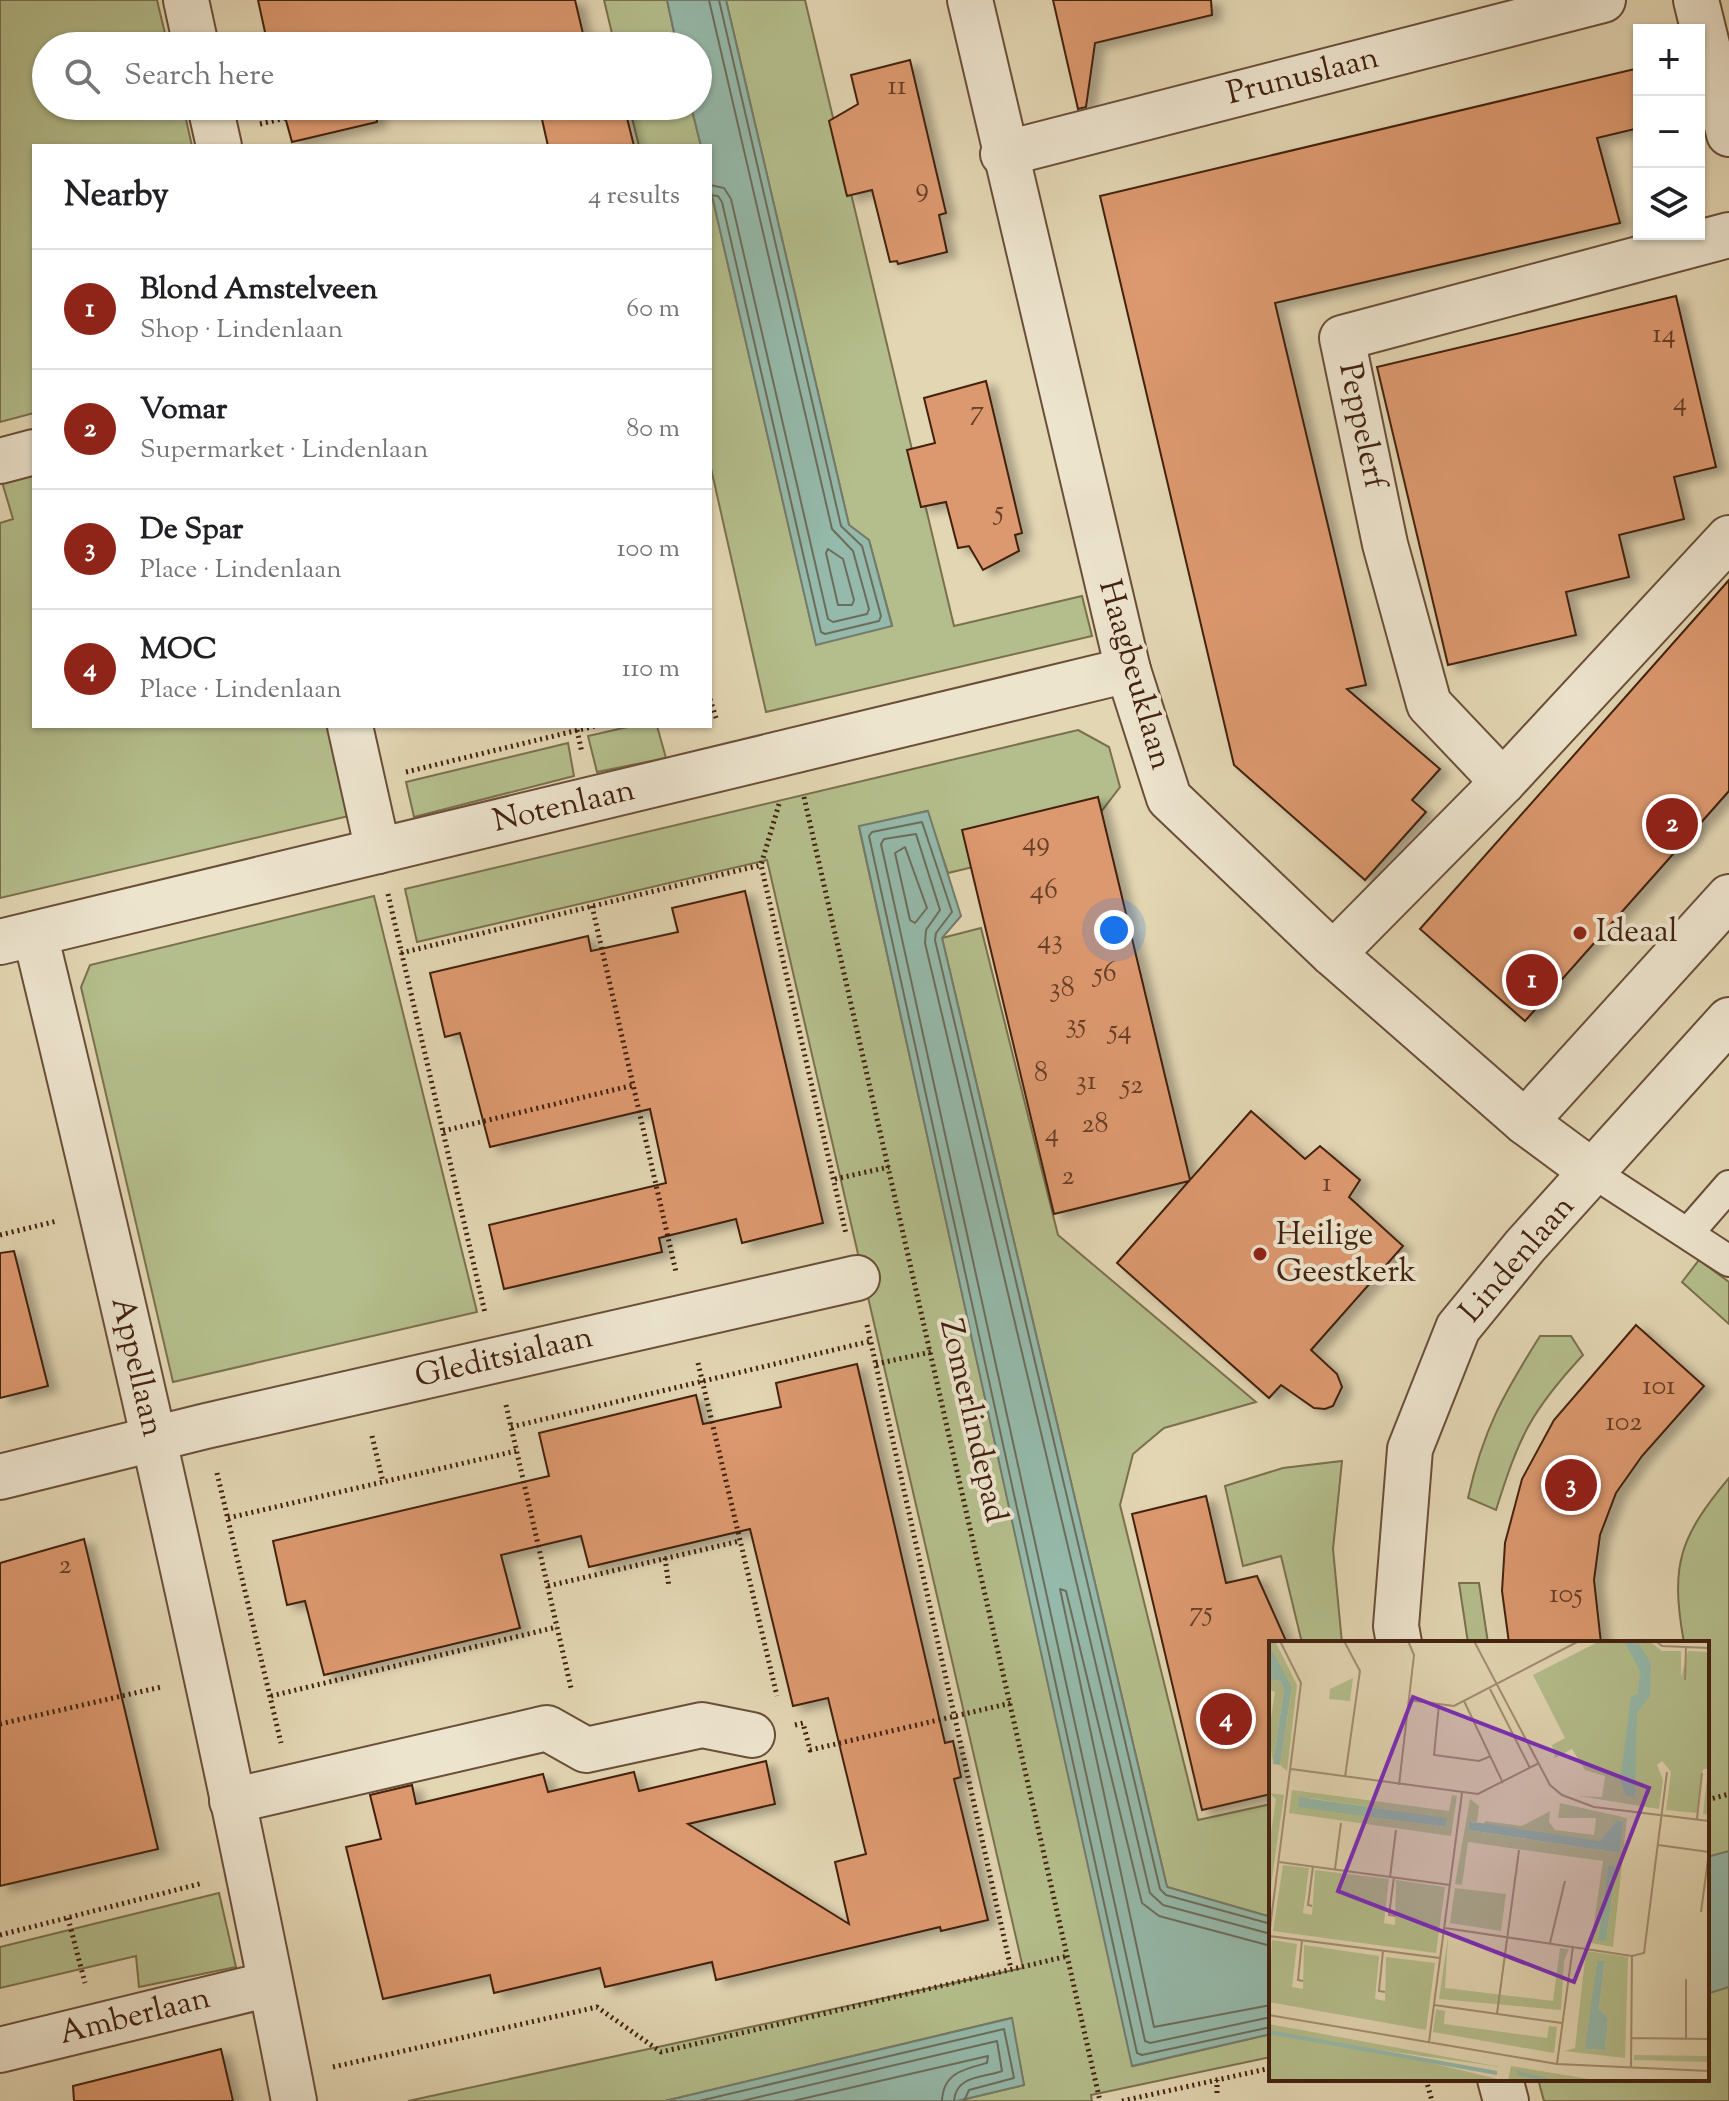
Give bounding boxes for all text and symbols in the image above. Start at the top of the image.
map controls [1633,24,1705,240]
button: + [1633,24,1705,96]
search box [32,32,712,120]
street label: Prunuslaan [1222,36,1384,118]
icon: search [60,54,104,98]
text: Search here [124,55,274,98]
house number: 11 [887,67,907,107]
button: − [1633,96,1705,168]
button: layers [1633,168,1705,240]
house number: 9 [915,169,929,209]
text: Nearby [64,172,169,221]
text: 4 results [588,178,680,215]
text: Blond Amstelveen [140,269,378,312]
text: 1 [86,291,94,328]
text: 60 m [626,291,680,328]
text: Shop · Lindenlaan [140,312,343,349]
house number: 14 [1652,315,1676,355]
street label: Peppelerf [1325,359,1397,495]
house number: 4 [1673,383,1687,423]
text: Vomar [140,389,227,432]
house number: 7 [970,392,984,432]
text: 2 [84,411,96,448]
text: 80 m [626,411,680,448]
text: Supermarket · Lindenlaan [140,432,428,469]
house number: 5 [992,492,1004,532]
text: De Spar [140,509,243,552]
text: 3 [85,531,95,568]
text: 100 m [617,531,680,568]
text: Place · Lindenlaan [140,552,342,589]
street label: Haagbeuklaan [1085,575,1183,775]
text: MOC [140,629,217,672]
text: 4 [83,651,97,688]
text: 110 m [622,651,680,688]
text: Place · Lindenlaan [140,672,342,709]
street label: Notenlaan [488,768,640,846]
pin: 2 [1646,794,1698,854]
house number: 49 [1022,823,1050,863]
house number: 46 [1030,871,1058,911]
your location [1094,910,1134,950]
place label: Ideaal [1596,910,1678,956]
house number: 43 [1037,921,1063,961]
marker: Ideaal [1571,924,1589,942]
pin: 1 [1506,950,1558,1010]
house number: 56 [1091,954,1117,994]
house number: 38 [1049,969,1075,1009]
house number: 35 [1066,1005,1087,1045]
house number: 54 [1106,1011,1132,1051]
house number: 8 [1034,1054,1048,1094]
house number: 31 [1076,1062,1096,1102]
house number: 52 [1119,1066,1143,1106]
house number: 28 [1081,1105,1109,1145]
house number: 4 [1045,1114,1059,1154]
house number: 2 [1061,1157,1075,1197]
house number: 1 [1322,1164,1332,1204]
street label: Lindenlaan [1449,1186,1587,1334]
place label: Heilige Geestkerk [1276,1213,1417,1296]
marker: Heilige Geestkerk [1251,1245,1269,1263]
street label: Appellaan [98,1293,174,1441]
street label: Gleditsialaan [410,1315,598,1401]
street label: Zomerlindepad [926,1315,1018,1527]
house number: 101 [1642,1367,1676,1407]
house number: 102 [1606,1403,1642,1443]
pin: 3 [1545,1455,1597,1515]
house number: 2 [58,1546,72,1586]
house number: 105 [1549,1575,1583,1615]
house number: 75 [1189,1593,1213,1633]
inset map [1269,1641,1709,2081]
pin: 4 [1200,1689,1252,1749]
street label: Amberlaan [55,1976,215,2058]

